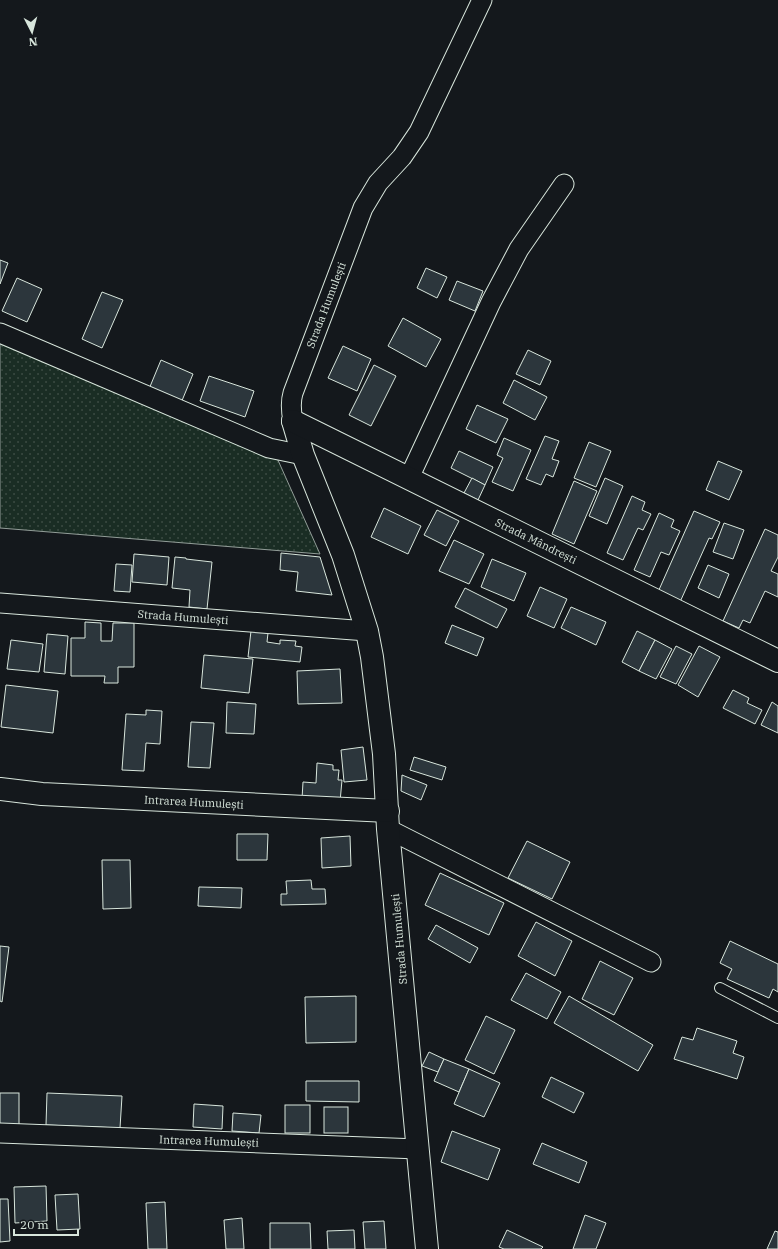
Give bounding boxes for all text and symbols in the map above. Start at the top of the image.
north arrow [12,12,52,52]
text: N [28,35,38,49]
street label: Strada Humulești [303,259,349,350]
street label: Strada Mândrești [493,515,580,567]
street label: Strada Humulești [137,607,229,627]
street label: Intrarea Humulești [144,792,245,812]
street label: Strada Humulești [388,893,410,985]
street label: Intrarea Humulești [159,1132,260,1150]
scale bar [14,1211,78,1237]
text: 20 m [20,1217,49,1232]

